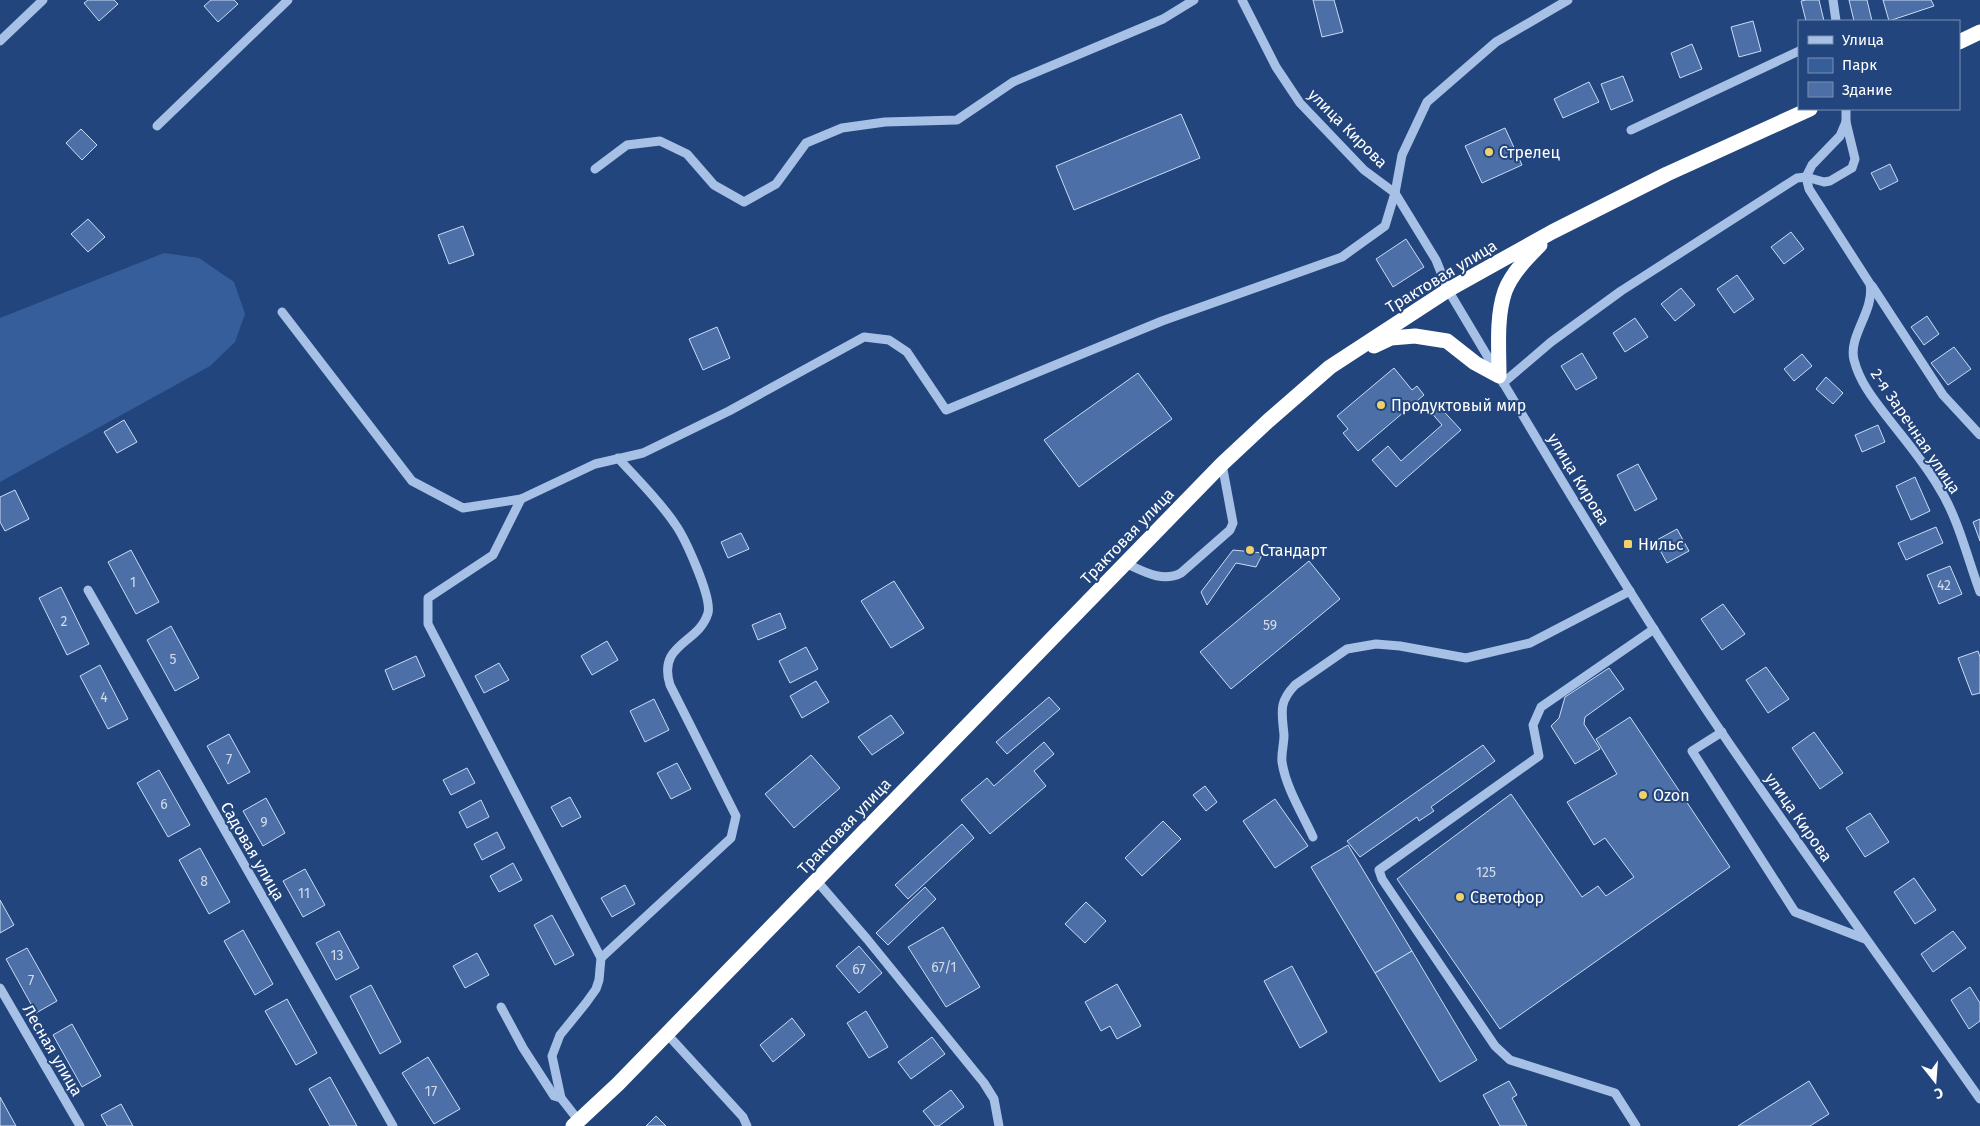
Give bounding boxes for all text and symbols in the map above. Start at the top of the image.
legend [1798,20,1960,110]
text: Улица [1842,31,1884,49]
text: Парк [1842,56,1877,74]
text: Здание [1842,81,1892,99]
street label: улица Кирова [1304,85,1391,172]
place label: Стрелец [1499,143,1560,162]
marker: Стрелец [1483,146,1495,158]
street label: Трактовая улица [1382,236,1500,317]
street label: 2-я Заречная улица [1867,365,1965,498]
place label: Продуктовый мир [1391,396,1526,415]
marker: Продуктовый мир [1375,399,1387,411]
street label: улица Кирова [1544,430,1614,529]
street label: Трактовая улица [1077,484,1178,588]
place label: Нильс [1638,535,1684,554]
marker: Нильс [1622,538,1634,550]
place label: Стандарт [1260,541,1328,560]
marker: Стандарт [1244,544,1256,556]
house number: 1 [130,574,136,591]
house number: 42 [1937,577,1951,594]
house number: 2 [61,613,68,630]
house number: 59 [1263,617,1277,634]
house number: 5 [169,651,177,668]
house number: 4 [100,689,108,706]
house number: 7 [226,751,232,768]
street label: улица Кирова [1761,769,1836,865]
street label: Трактовая улица [794,774,895,878]
place label: Ozon [1653,786,1690,805]
marker: Ozon [1637,789,1649,801]
house number: 6 [160,796,168,813]
street label: Садовая улица [217,798,289,904]
house number: 9 [260,814,268,831]
house number: 125 [1476,864,1496,881]
house number: 8 [200,873,208,890]
house number: 11 [298,885,310,902]
place label: Светофор [1470,888,1544,907]
marker: Светофор [1454,891,1466,903]
house number: 13 [330,947,344,964]
house number: 67/1 [931,959,957,976]
house number: 67 [852,961,866,978]
house number: 7 [28,972,34,989]
street label: Лесная улица [19,1001,86,1099]
north arrow [1910,1056,1960,1106]
house number: 17 [425,1083,437,1100]
text: С [1932,1084,1945,1102]

